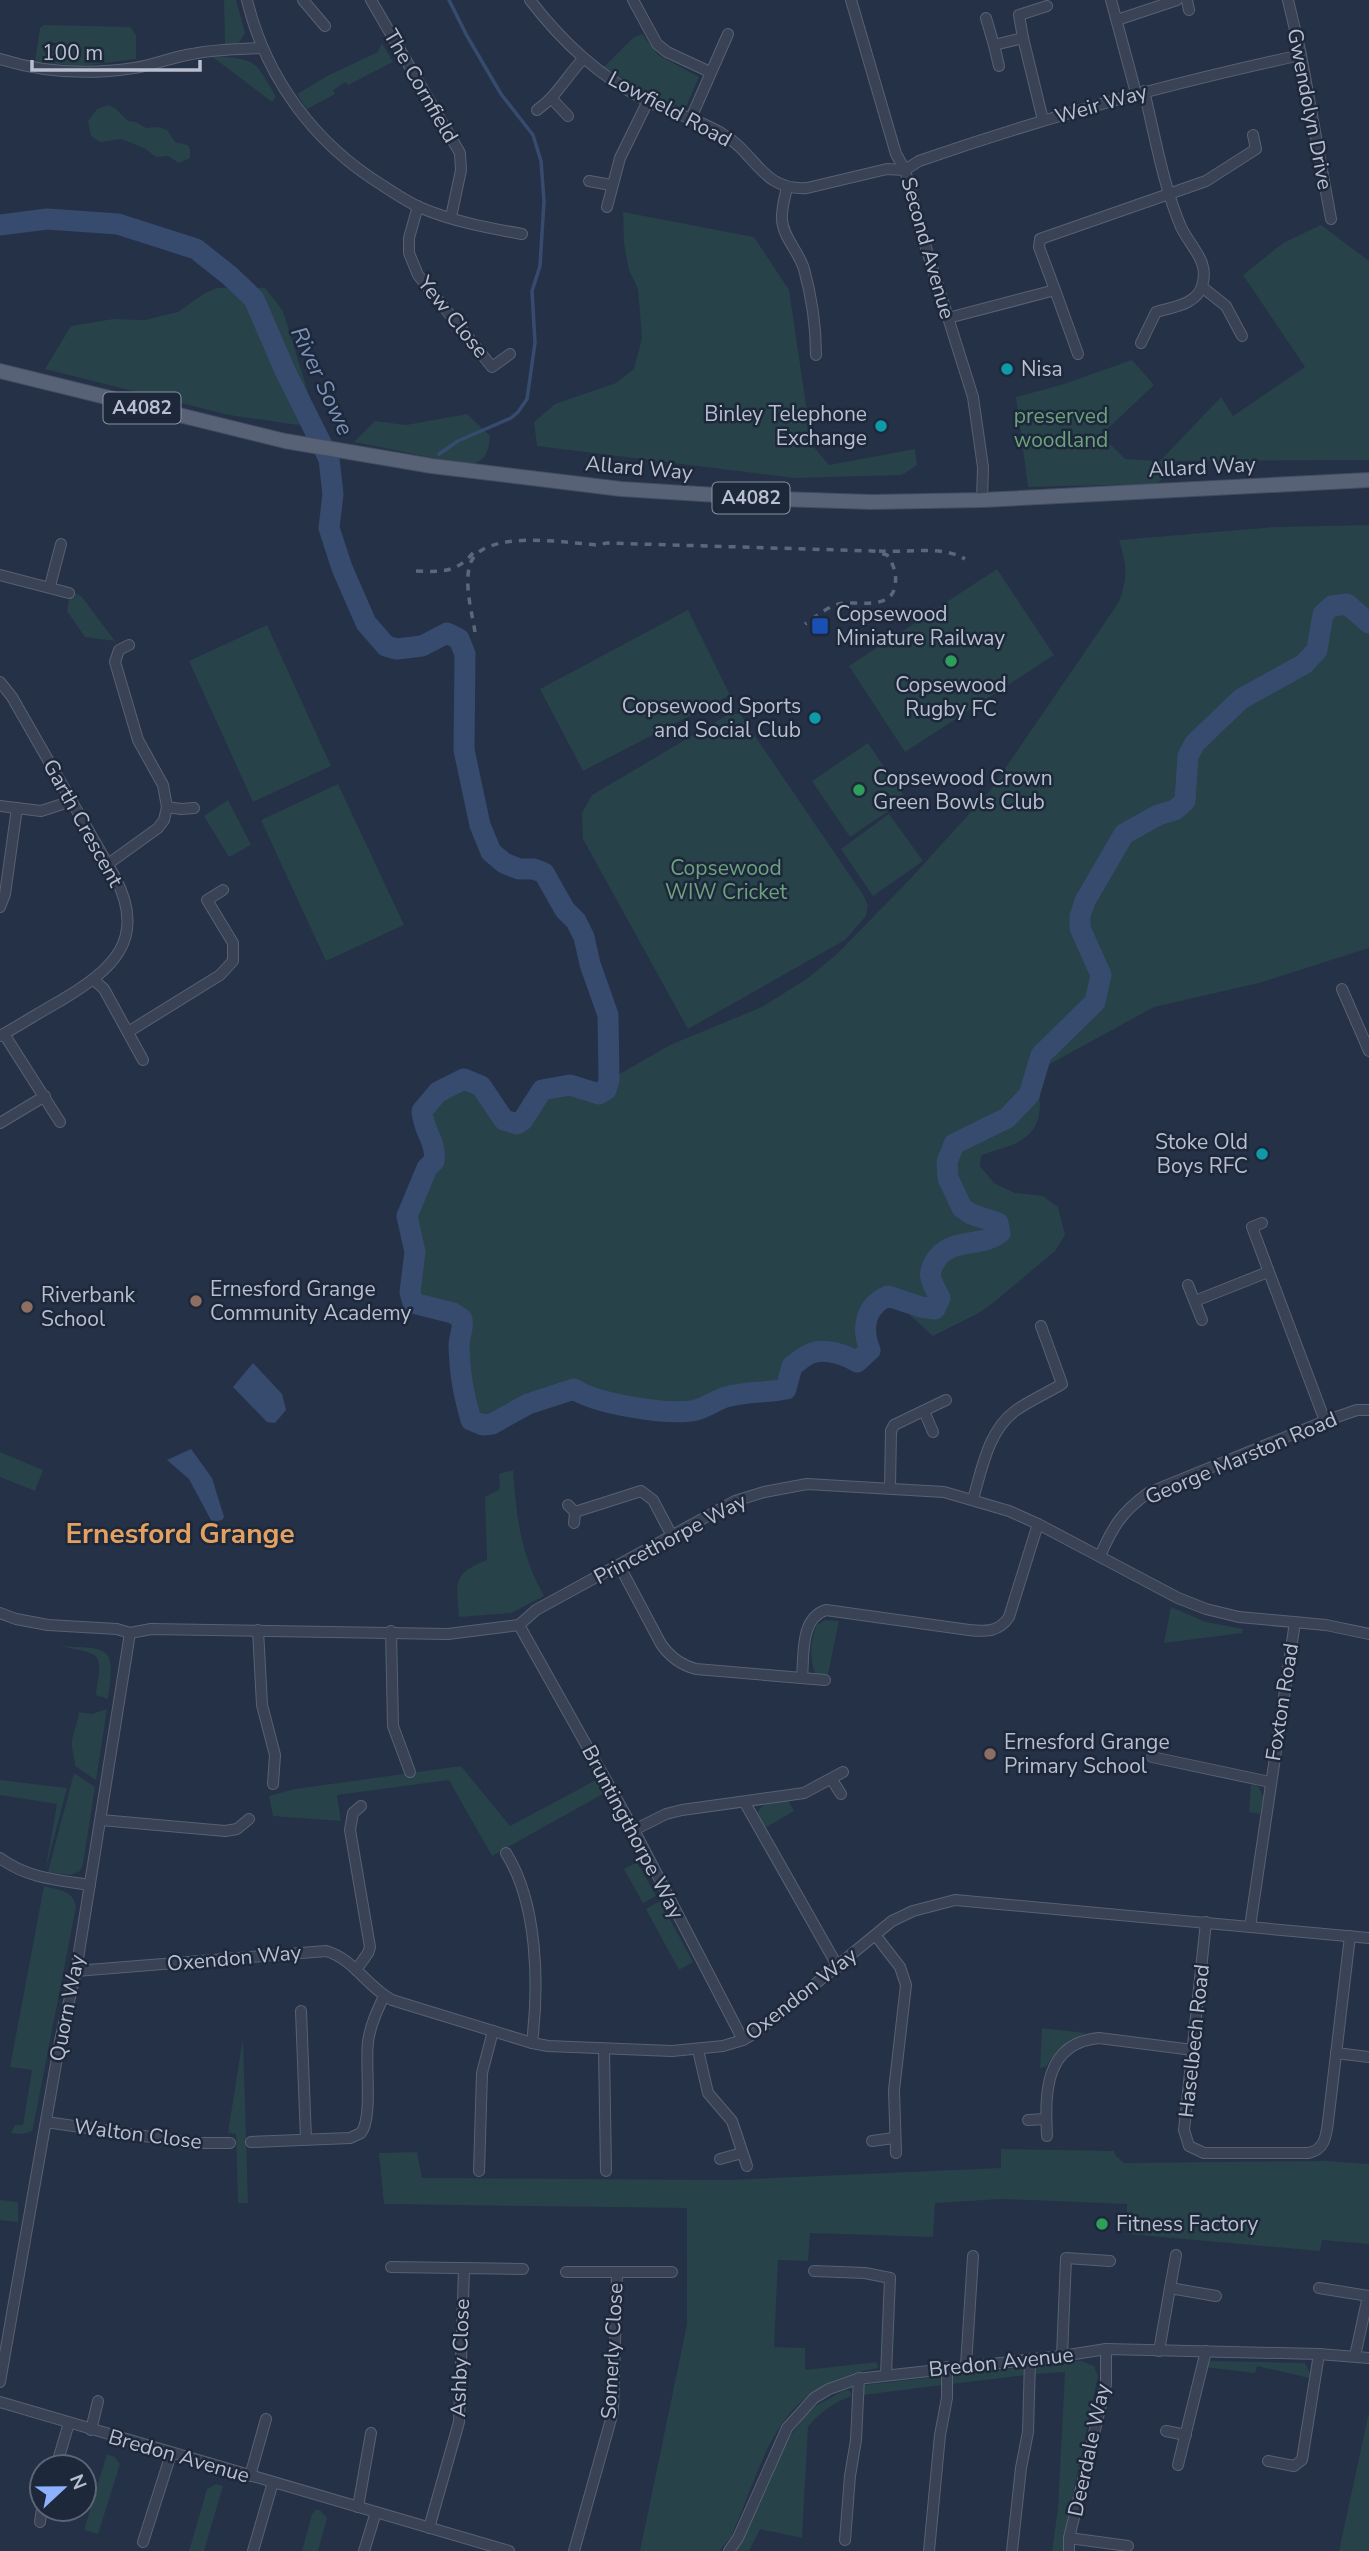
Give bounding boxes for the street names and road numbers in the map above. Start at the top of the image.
street label: The Cornfield [377,24,465,148]
street label: Gwendolyn Drive [1281,26,1339,192]
street label: Lowfield Road [603,65,737,153]
street label: Weir Way [1052,77,1151,130]
street label: Second Avenue [894,174,962,322]
street label: Yew Close [411,269,495,364]
road number: A4082 [104,392,180,424]
street label: Allard Way [584,449,694,487]
street label: Allard Way [1148,450,1257,484]
road number: A4082 [712,482,790,513]
street label: Garth Crescent [36,754,130,892]
street label: George Marston Road [1141,1405,1341,1511]
street label: Princethorpe Way [589,1487,751,1591]
street label: Foxton Road [1259,1641,1305,1763]
street label: Bruntingthorpe Way [575,1740,691,1924]
street label: Oxendon Way [166,1938,303,1978]
street label: Oxendon Way [739,1941,863,2047]
street label: Quorn Way [43,1952,91,2064]
street label: Haselbech Road [1172,1963,1216,2119]
street label: Walton Close [73,2112,203,2156]
street label: Somerly Close [594,2282,630,2420]
street label: Ashby Close [444,2298,476,2418]
street label: Bredon Avenue [927,2340,1075,2384]
street label: Deerdale Way [1061,2381,1117,2519]
street label: Bredon Avenue [105,2422,253,2490]

